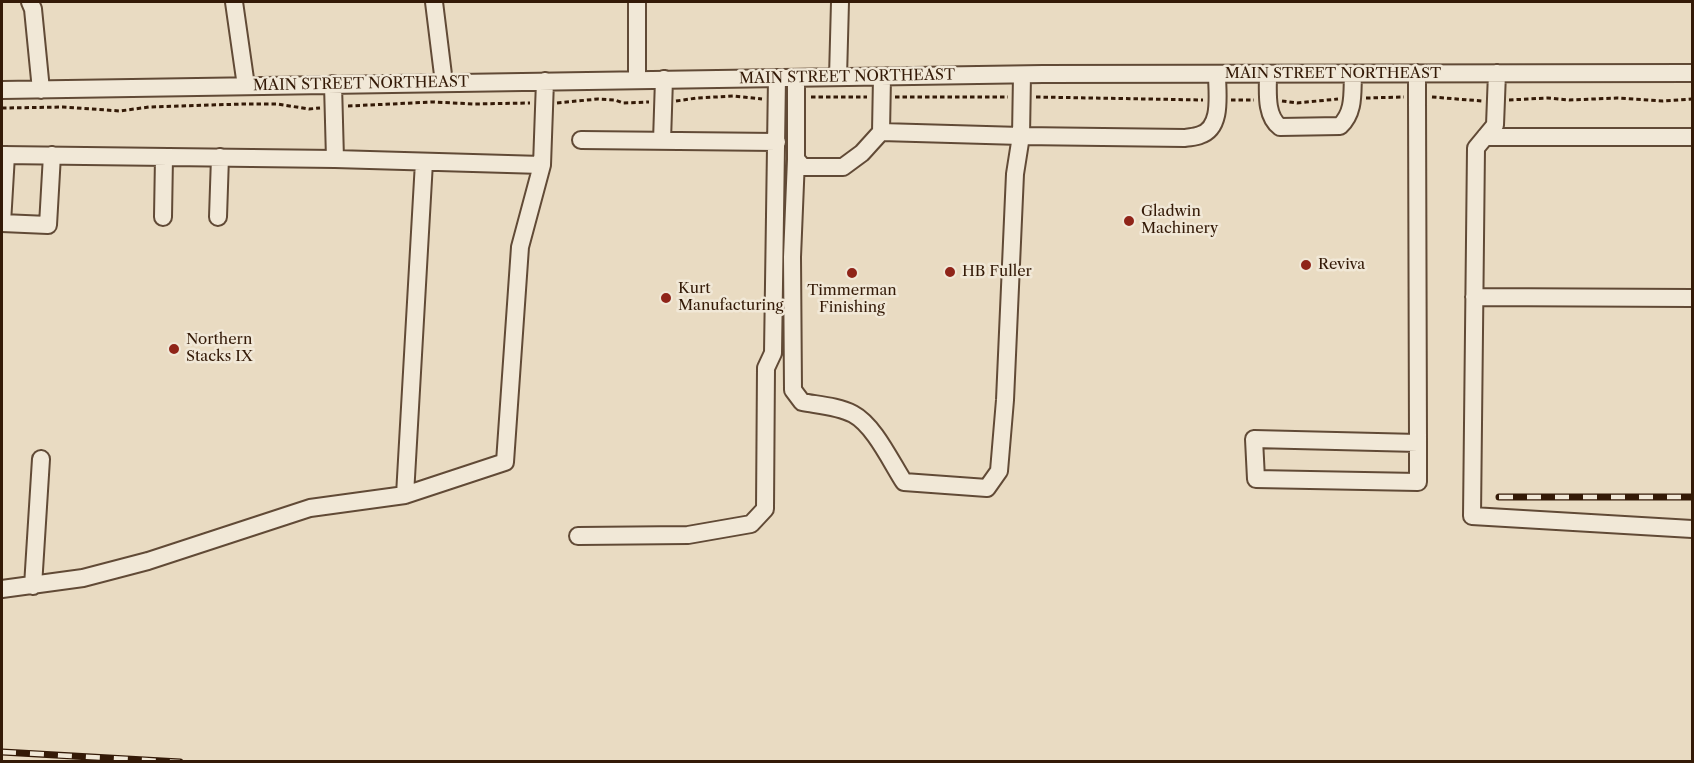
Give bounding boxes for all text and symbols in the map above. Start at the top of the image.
street label: MAIN STREET NORTHEAST [1225,65,1441,83]
street label: MAIN STREET NORTHEAST [739,66,955,88]
street label: MAIN STREET NORTHEAST [253,73,469,95]
place label: Gladwin Machinery [1141,203,1218,238]
marker: Gladwin Machinery [1122,214,1136,228]
place label: Reviva [1318,256,1365,274]
marker: Reviva [1299,258,1313,272]
place label: HB Fuller [962,263,1032,281]
marker: HB Fuller [943,265,957,279]
marker: Timmerman Finishing [845,266,859,280]
place label: Kurt Manufacturing [678,280,783,315]
place label: Timmerman Finishing [807,282,897,317]
marker: Kurt Manufacturing [659,291,673,305]
place label: Northern Stacks IX [186,331,253,366]
marker: Northern Stacks IX [167,342,181,356]

